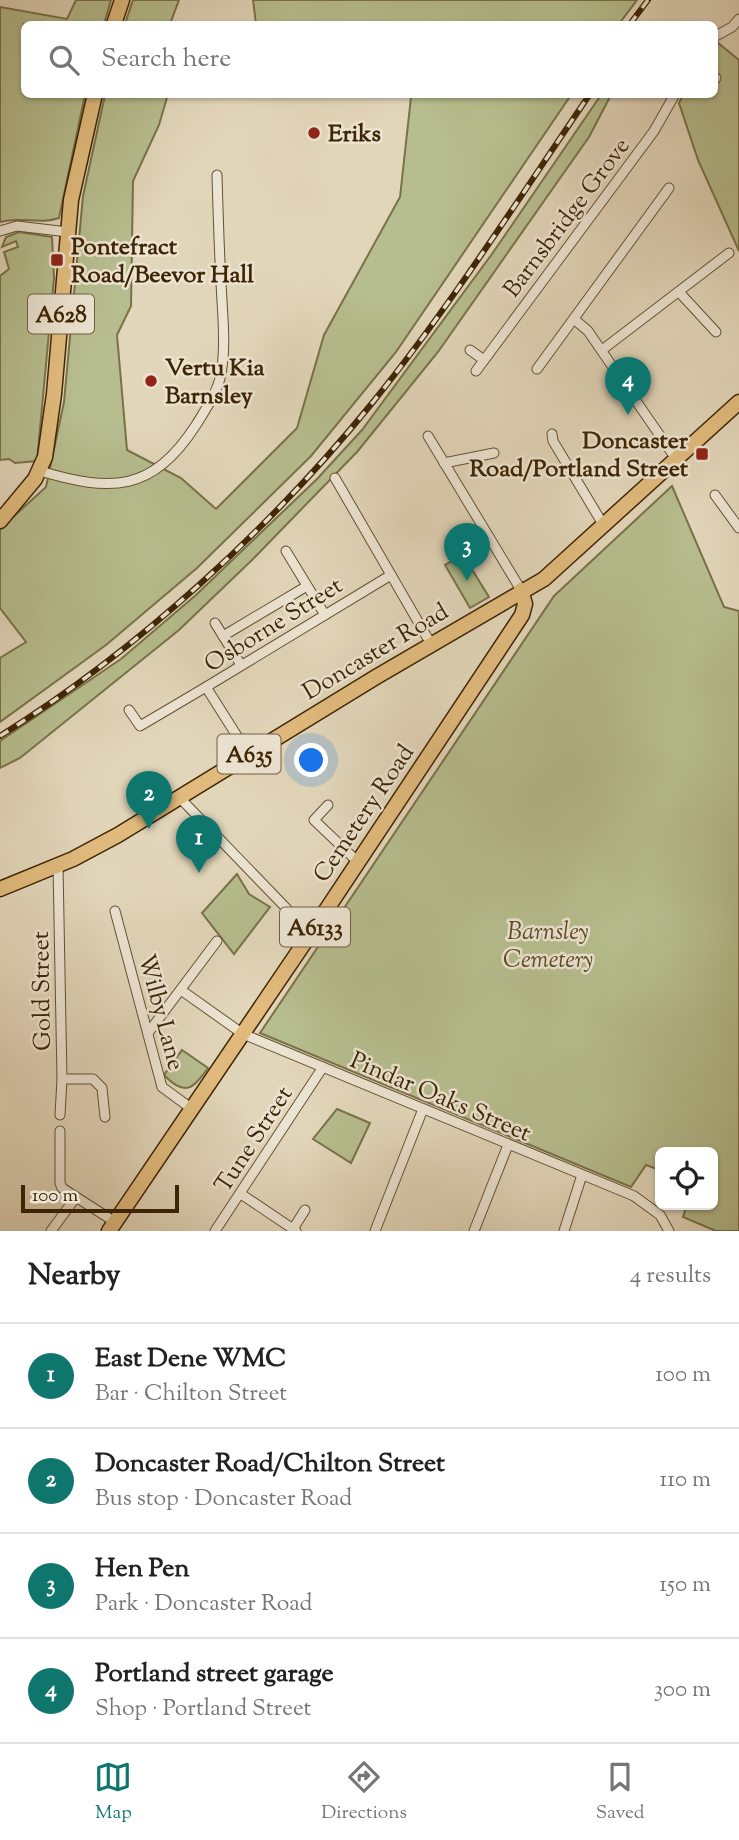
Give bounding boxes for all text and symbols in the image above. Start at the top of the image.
search box [21,21,718,98]
icon: search [45,41,83,79]
text: Search here [101,41,231,78]
place label: Eriks [328,118,381,152]
marker: Eriks [306,125,322,141]
street label: Barnsbridge Grove [496,131,639,305]
place label: Pontefract Road/Beevor Hall [71,231,254,293]
marker: Pontefract Road/Beevor Hall [49,252,65,268]
road number: A628 [28,294,94,334]
place label: Vertu Kia Barnsley [165,352,266,414]
pin: 4 [605,357,651,415]
marker: Vertu Kia Barnsley [143,373,159,389]
place label: Doncaster Road/Portland Street [470,425,689,487]
marker: Doncaster Road/Portland Street [694,446,710,462]
pin: 3 [444,523,490,581]
street label: Osborne Street [198,570,350,682]
street label: Doncaster Road [297,595,456,710]
road number: A635 [218,734,280,774]
street label: Cemetery Road [306,738,424,890]
your location [294,743,328,777]
pin: 2 [126,771,172,829]
pin: 1 [176,815,222,873]
road number: A6133 [280,908,350,946]
park label: Barnsley Cemetery [503,916,593,978]
street label: Gold Street [25,931,61,1051]
street label: Wilby Lane [128,951,192,1074]
street label: Pindar Oaks Street [345,1044,536,1151]
street label: Tune Street [208,1080,302,1200]
map controls [655,1147,718,1210]
button: locate [655,1147,718,1210]
scale bar [21,1182,178,1214]
text: 100 m [32,1183,78,1210]
text: Nearby [28,1255,120,1298]
text: 4 results [630,1260,711,1293]
text: East Dene WMC [95,1341,286,1378]
text: 1 [47,1359,55,1392]
text: 100 m [655,1359,711,1392]
text: Bar · Chilton Street [95,1378,287,1411]
text: Doncaster Road/Chilton Street [95,1446,445,1483]
text: 2 [46,1464,56,1497]
text: 110 m [660,1464,711,1497]
text: Bus stop · Doncaster Road [95,1483,352,1516]
text: Hen Pen [95,1551,190,1588]
text: 3 [46,1569,56,1602]
text: 150 m [659,1569,711,1602]
text: Park · Doncaster Road [95,1588,313,1621]
text: Portland street garage [95,1656,334,1693]
text: 4 [45,1674,57,1707]
text: 300 m [654,1674,711,1707]
text: Shop · Portland Street [95,1693,311,1726]
tab: Map [94,1758,132,1827]
tab: Directions [321,1758,407,1827]
tab: Saved [596,1758,645,1827]

